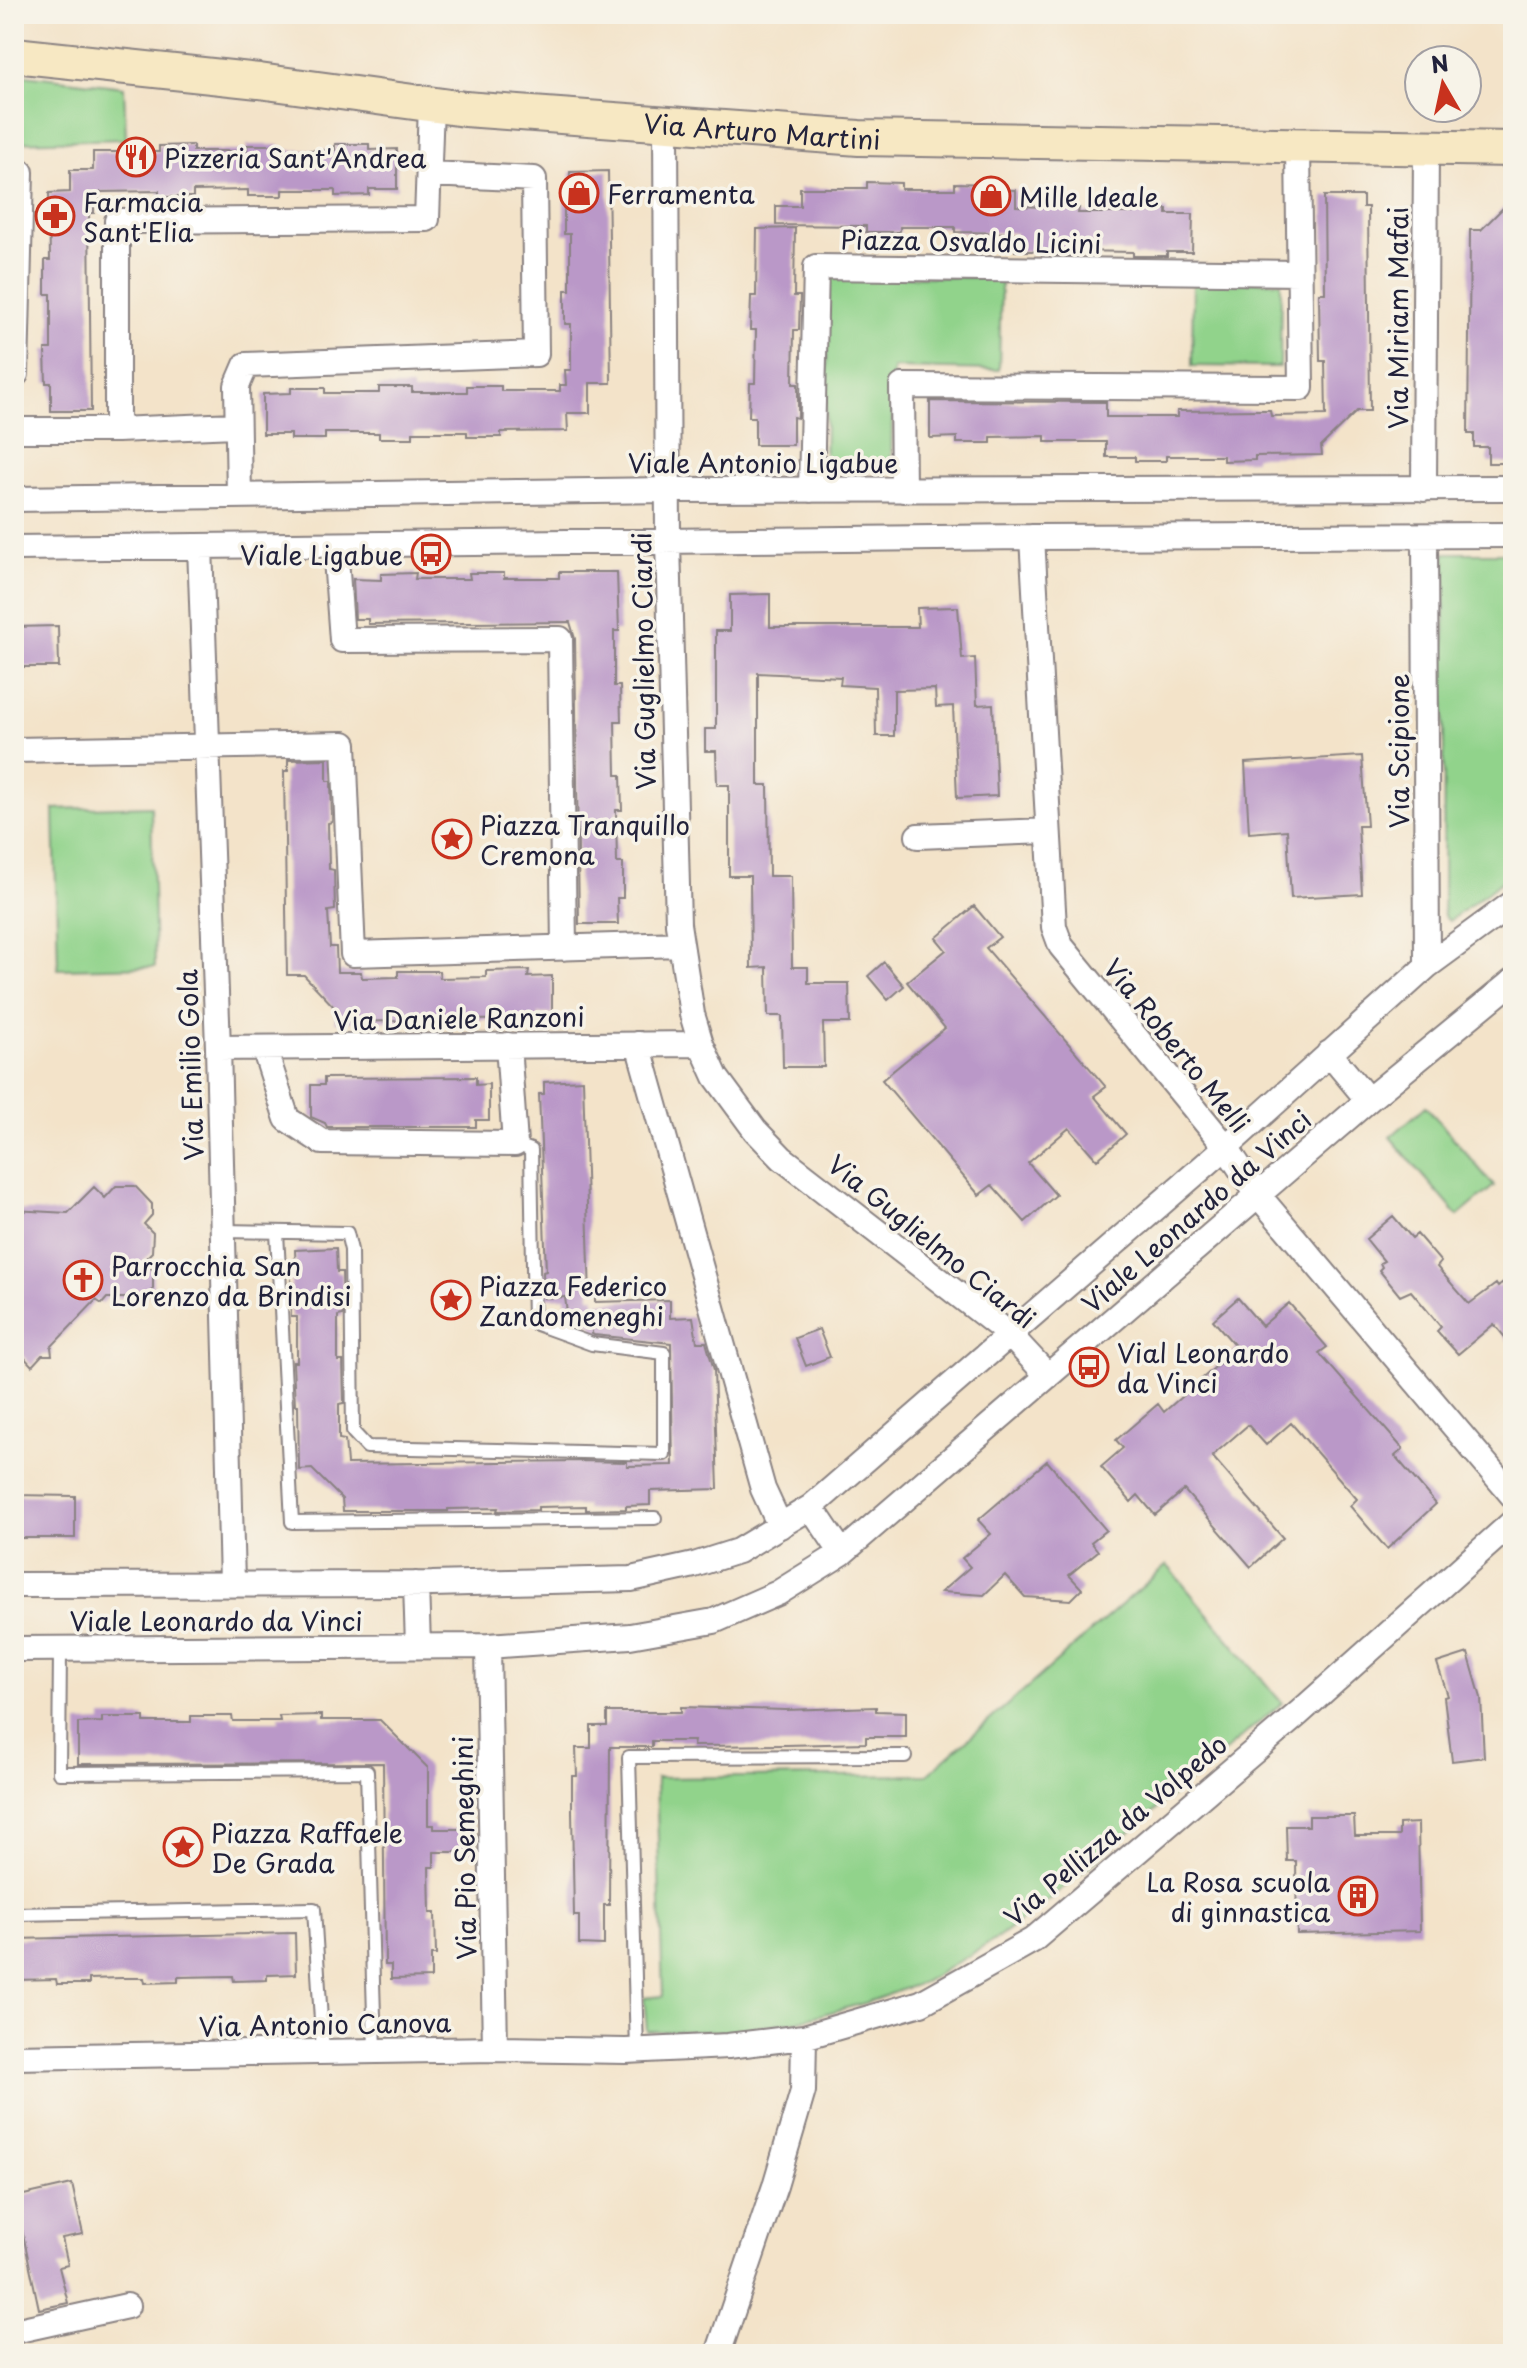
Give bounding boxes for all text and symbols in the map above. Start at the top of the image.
north arrow [1403,44,1483,124]
text: N [1428,45,1451,80]
street label: Via Arturo Martini [642,103,881,158]
restaurant icon: Pizzeria Sant'Andrea [115,136,157,178]
place label: Pizzeria Sant'Andrea [164,138,427,177]
shop icon: Ferramenta [558,172,600,214]
place label: Ferramenta [607,174,755,213]
shop icon: Mille Ideale [970,175,1012,217]
place label: Mille Ideale [1019,177,1159,216]
place label: Farmacia Sant'Elia [83,182,203,251]
pharmacy icon: Farmacia Sant'Elia [34,195,76,237]
street label: Via Miriam Mafai [1378,207,1417,429]
street label: Piazza Osvaldo Licini [840,219,1102,263]
street label: Viale Antonio Ligabue [628,443,898,482]
street label: Via Guglielmo Ciardi [621,532,665,790]
bus stop icon: Viale Ligabue [410,533,452,575]
place label: Viale Ligabue [240,535,403,574]
street label: Via Scipione [1379,673,1418,829]
place label: Piazza Tranquillo Cremona [480,805,690,874]
place icon: Piazza Tranquillo Cremona [431,818,473,860]
street label: Via Roberto Melli [1094,950,1260,1140]
street label: Via Emilio Gola [167,968,213,1161]
street label: Via Daniele Ranzoni [333,996,585,1040]
street label: Viale Leonardo da Vinci [1073,1100,1319,1322]
street label: Via Guglielmo Ciardi [819,1145,1045,1337]
place label: Parrocchia San Lorenzo da Brindisi [111,1246,352,1315]
church icon: Parrocchia San Lorenzo da Brindisi [62,1259,104,1301]
place label: Piazza Federico Zandomeneghi [479,1266,667,1335]
place icon: Piazza Federico Zandomeneghi [430,1279,472,1321]
place label: Vial Leonardo da Vinci [1117,1333,1289,1402]
bus stop icon: Vial Leonardo da Vinci [1068,1346,1110,1388]
street label: Viale Leonardo da Vinci [69,1601,363,1640]
street label: Via Pellizza da Volpedo [995,1725,1235,1935]
street label: Via Pio Semeghini [443,1736,485,1960]
place label: Piazza Raffaele De Grada [211,1813,403,1882]
place icon: Piazza Raffaele De Grada [162,1826,204,1868]
place label: La Rosa scuola di ginnastica [1146,1862,1331,1931]
building icon: La Rosa scuola di ginnastica [1337,1875,1379,1917]
street label: Via Antonio Canova [198,2002,452,2046]

